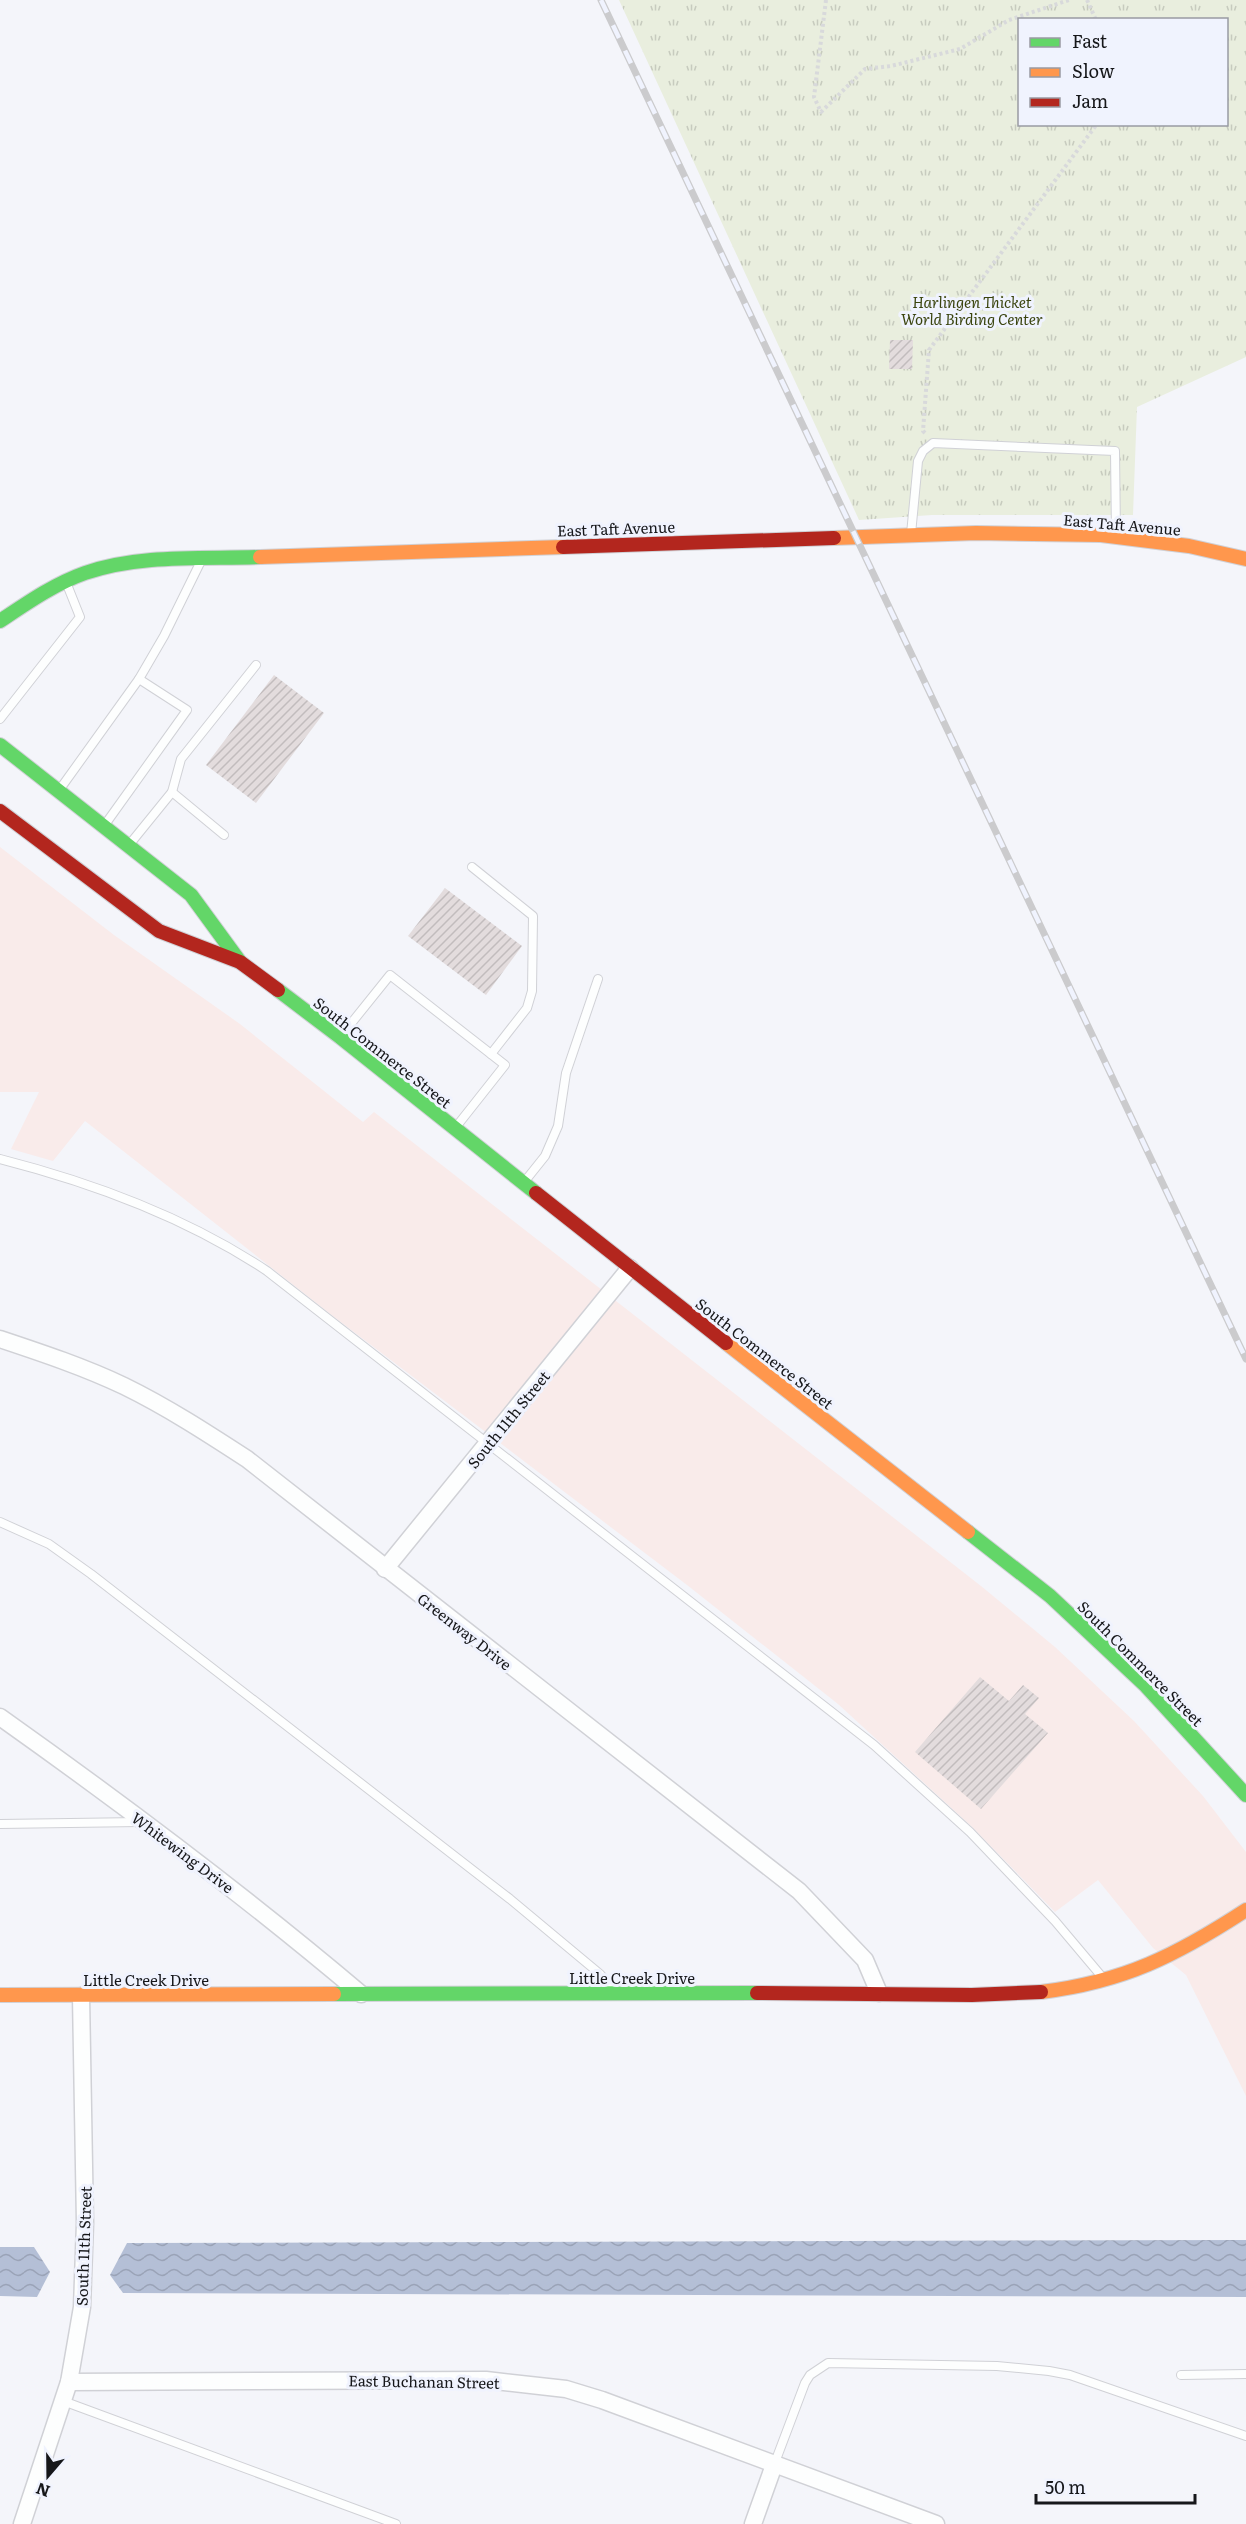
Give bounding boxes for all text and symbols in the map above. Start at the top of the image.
legend [1018,18,1228,126]
text: Fast [1072,27,1108,54]
text: Slow [1072,57,1115,84]
text: Jam [1072,87,1108,114]
park label: Harlingen Thicket World Birding Center [901,290,1043,330]
street label: East Taft Avenue [1062,507,1182,541]
street label: East Taft Avenue [557,514,676,542]
street label: South Commerce Street [309,991,457,1113]
street label: South Commerce Street [691,1292,839,1414]
street label: South 11th Street [461,1365,555,1473]
street label: Greenway Drive [413,1587,517,1675]
street label: South Commerce Street [1073,1595,1209,1731]
street label: Whitewing Drive [127,1806,239,1898]
street label: Little Creek Drive [569,1966,695,1989]
street label: Little Creek Drive [83,1968,209,1991]
street label: South 11th Street [69,2186,97,2306]
street label: East Buchanan Street [348,2368,500,2394]
north arrow [18,2446,78,2506]
scale bar [1036,2467,1195,2505]
text: 50 m [1045,2473,1086,2500]
text: N [32,2477,53,2505]

